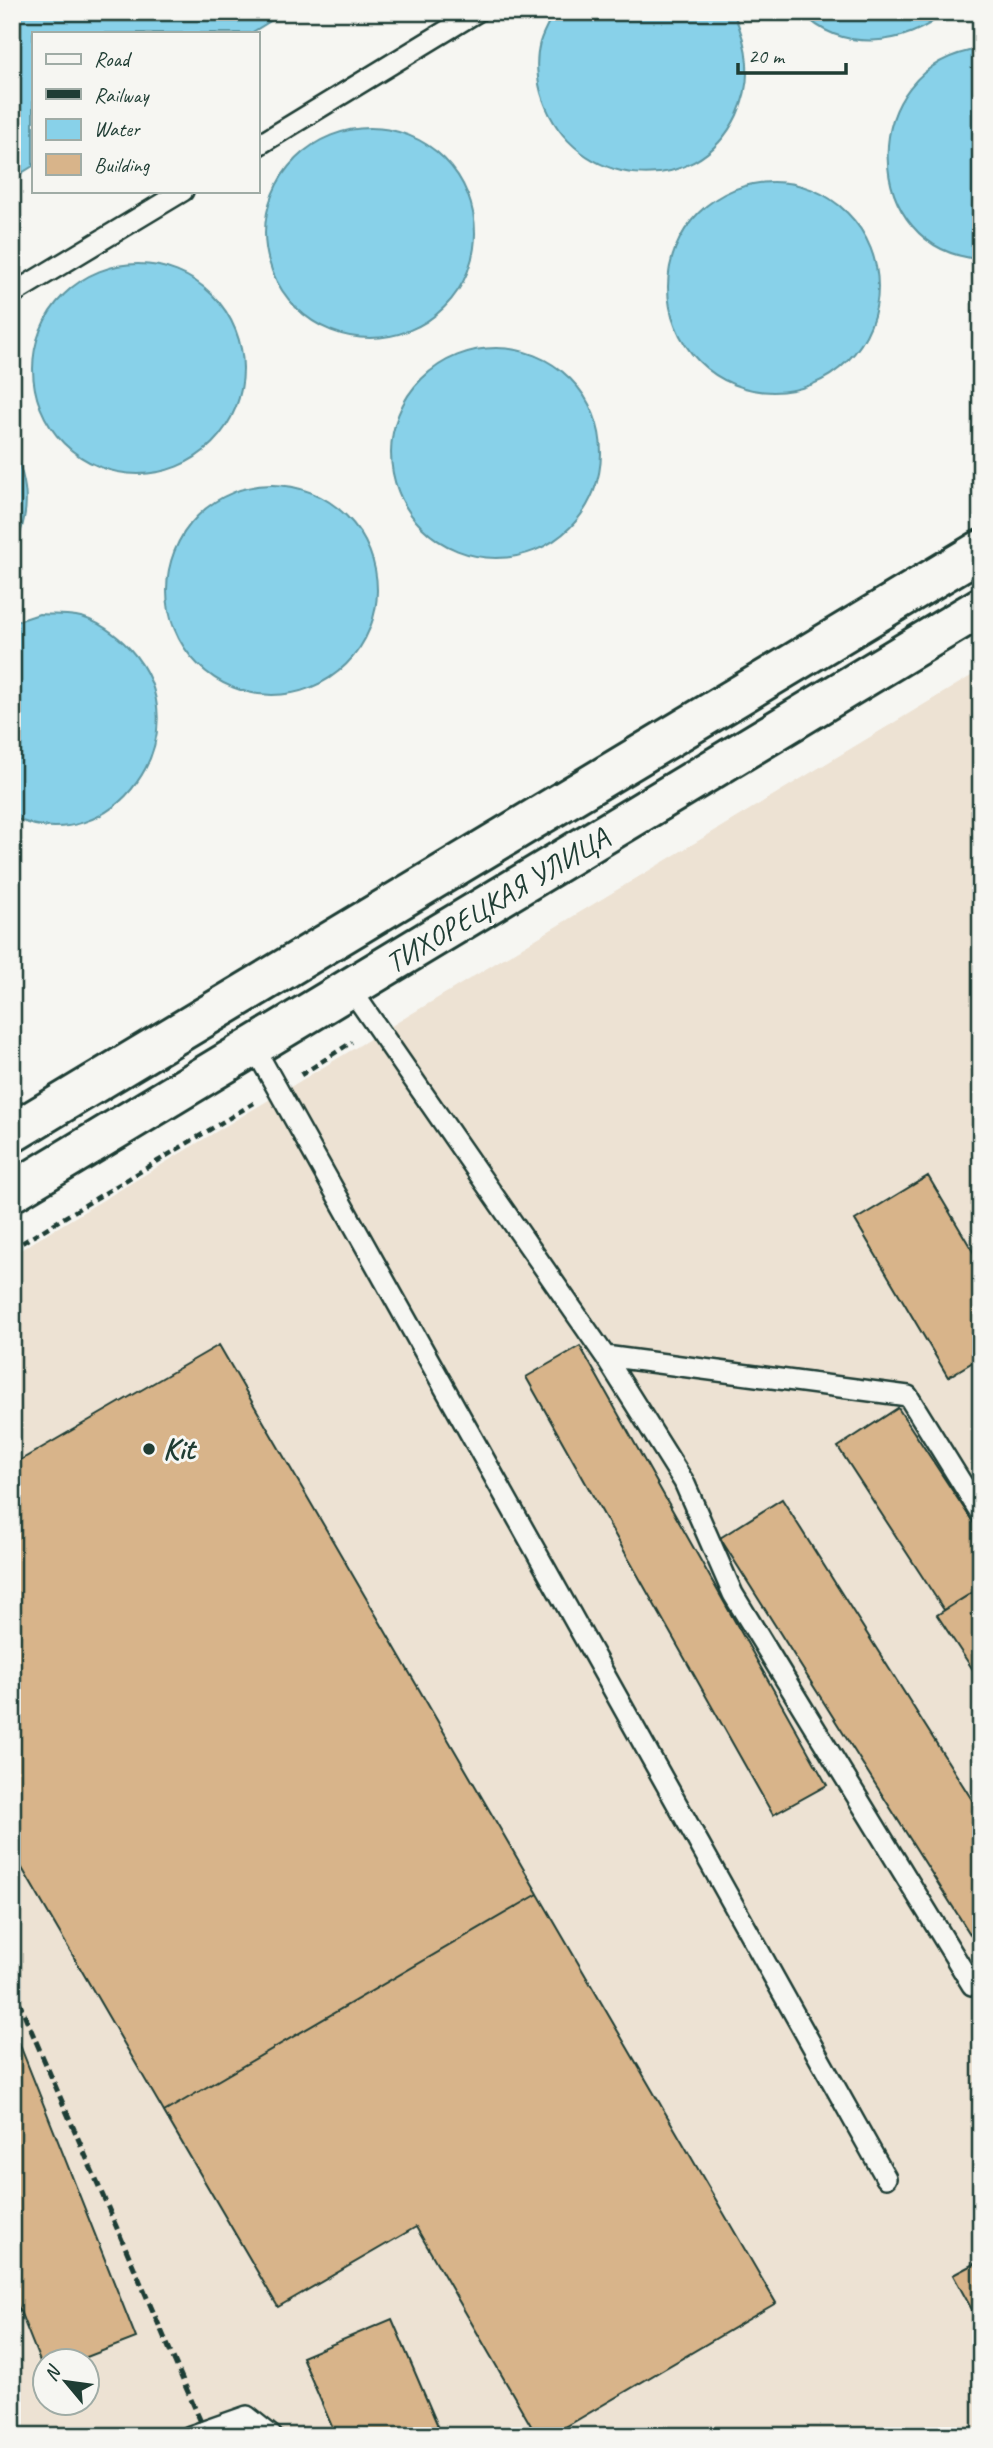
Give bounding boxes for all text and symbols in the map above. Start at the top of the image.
legend [32,32,259,192]
scale bar [738,32,846,76]
text: 20 m [748,43,786,69]
text: Road [94,46,133,72]
text: Railway [94,82,150,108]
text: Water [94,116,141,142]
text: Building [94,152,151,178]
street label: ТИХОРЕЦКАЯ УЛИЦА [378,818,616,982]
place label: Kit [163,1430,197,1468]
marker: Kit [141,1441,157,1457]
north arrow [32,2346,102,2416]
text: N [39,2360,67,2385]

